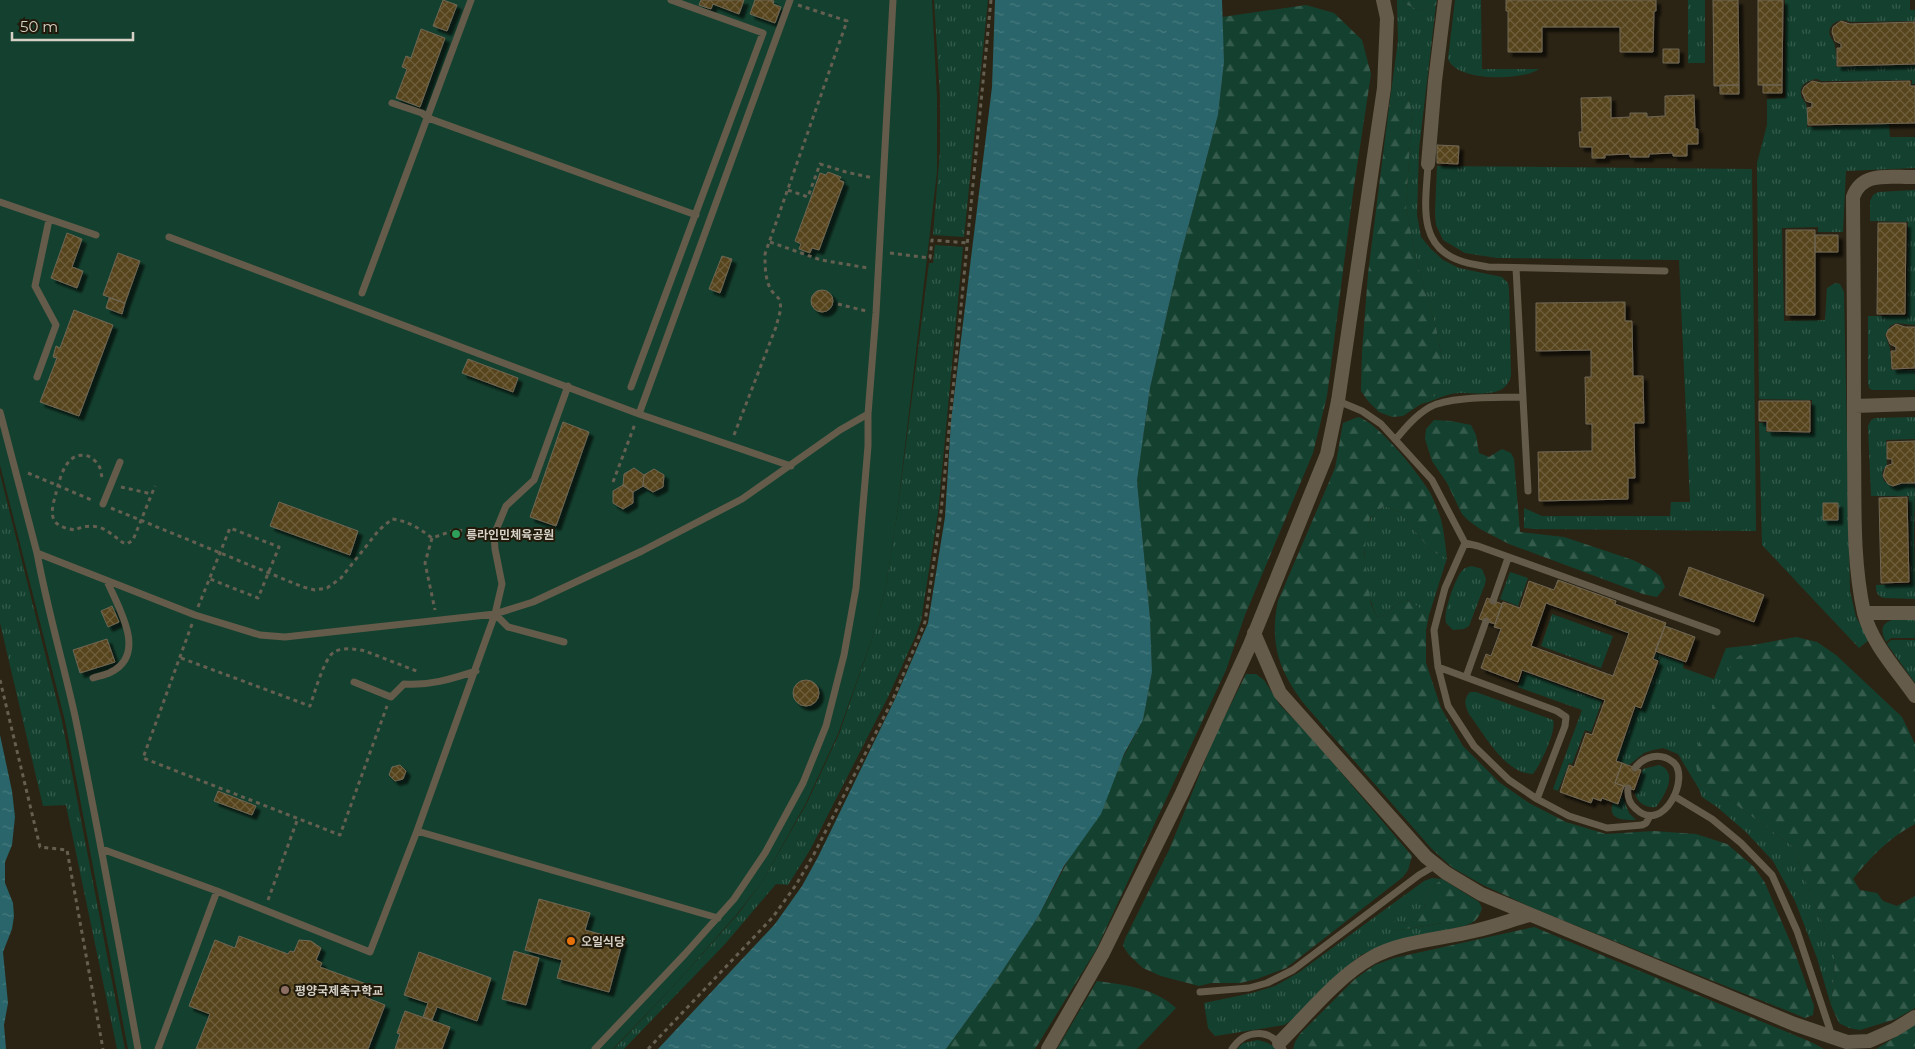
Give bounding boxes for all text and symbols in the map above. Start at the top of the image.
scale bar [12,10,134,42]
text: 50 m [20,17,58,36]
place label: 릉라인민체육공원 [466,527,554,542]
marker: 릉라인민체육공원 [450,528,462,540]
place label: 오일식당 [581,934,625,949]
marker: 오일식당 [565,935,577,947]
place label: 평양국제축구학교 [295,983,383,998]
marker: 평양국제축구학교 [279,984,291,996]

